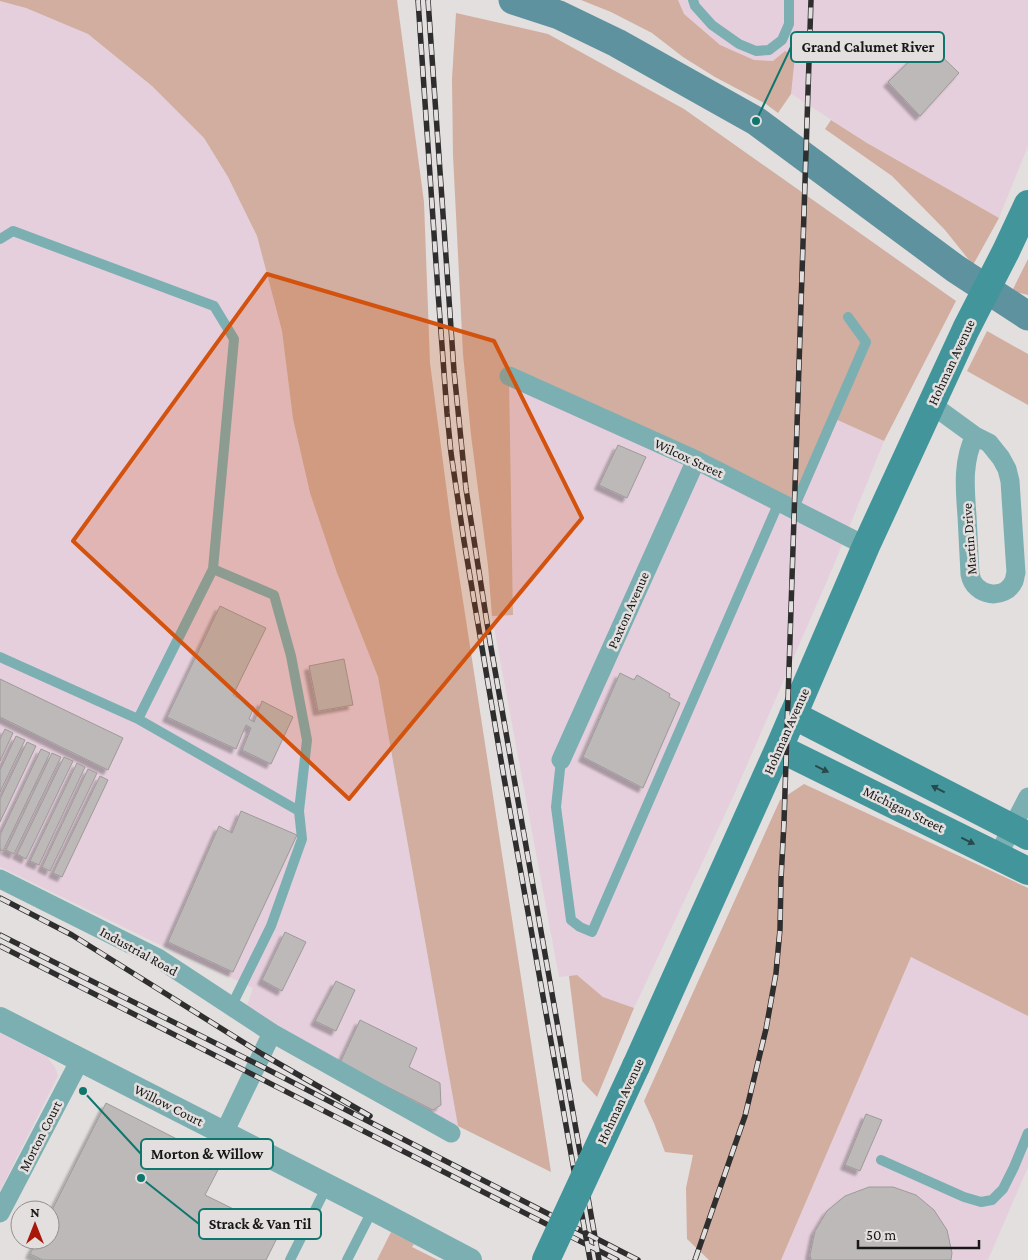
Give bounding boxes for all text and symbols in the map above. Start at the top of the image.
callout: Grand Calumet River [791,32,944,62]
text: Grand Calumet River [801,39,935,55]
street label: Hohman Avenue [924,317,978,407]
street label: Wilcox Street [652,435,726,481]
street label: Martin Drive [959,503,979,575]
street label: Paxton Avenue [604,569,652,651]
street label: Hohman Avenue [760,685,812,777]
one-way arrow [815,765,830,774]
street label: Michigan Street [861,782,948,836]
one-way arrow [931,785,945,793]
one-way arrow [961,836,976,845]
street label: Industrial Road [97,923,181,979]
street label: Hohman Avenue [593,1056,647,1146]
street label: Willow Court [132,1081,207,1129]
street label: Morton Court [15,1098,65,1174]
callout: Morton & Willow [141,1139,273,1169]
text: Morton & Willow [151,1146,264,1162]
north arrow [10,1200,60,1250]
text: N [30,1204,40,1220]
callout: Strack & Van Til [199,1209,321,1239]
text: Strack & Van Til [209,1216,312,1232]
scale bar [858,1218,979,1250]
text: 50 m [866,1227,896,1243]

